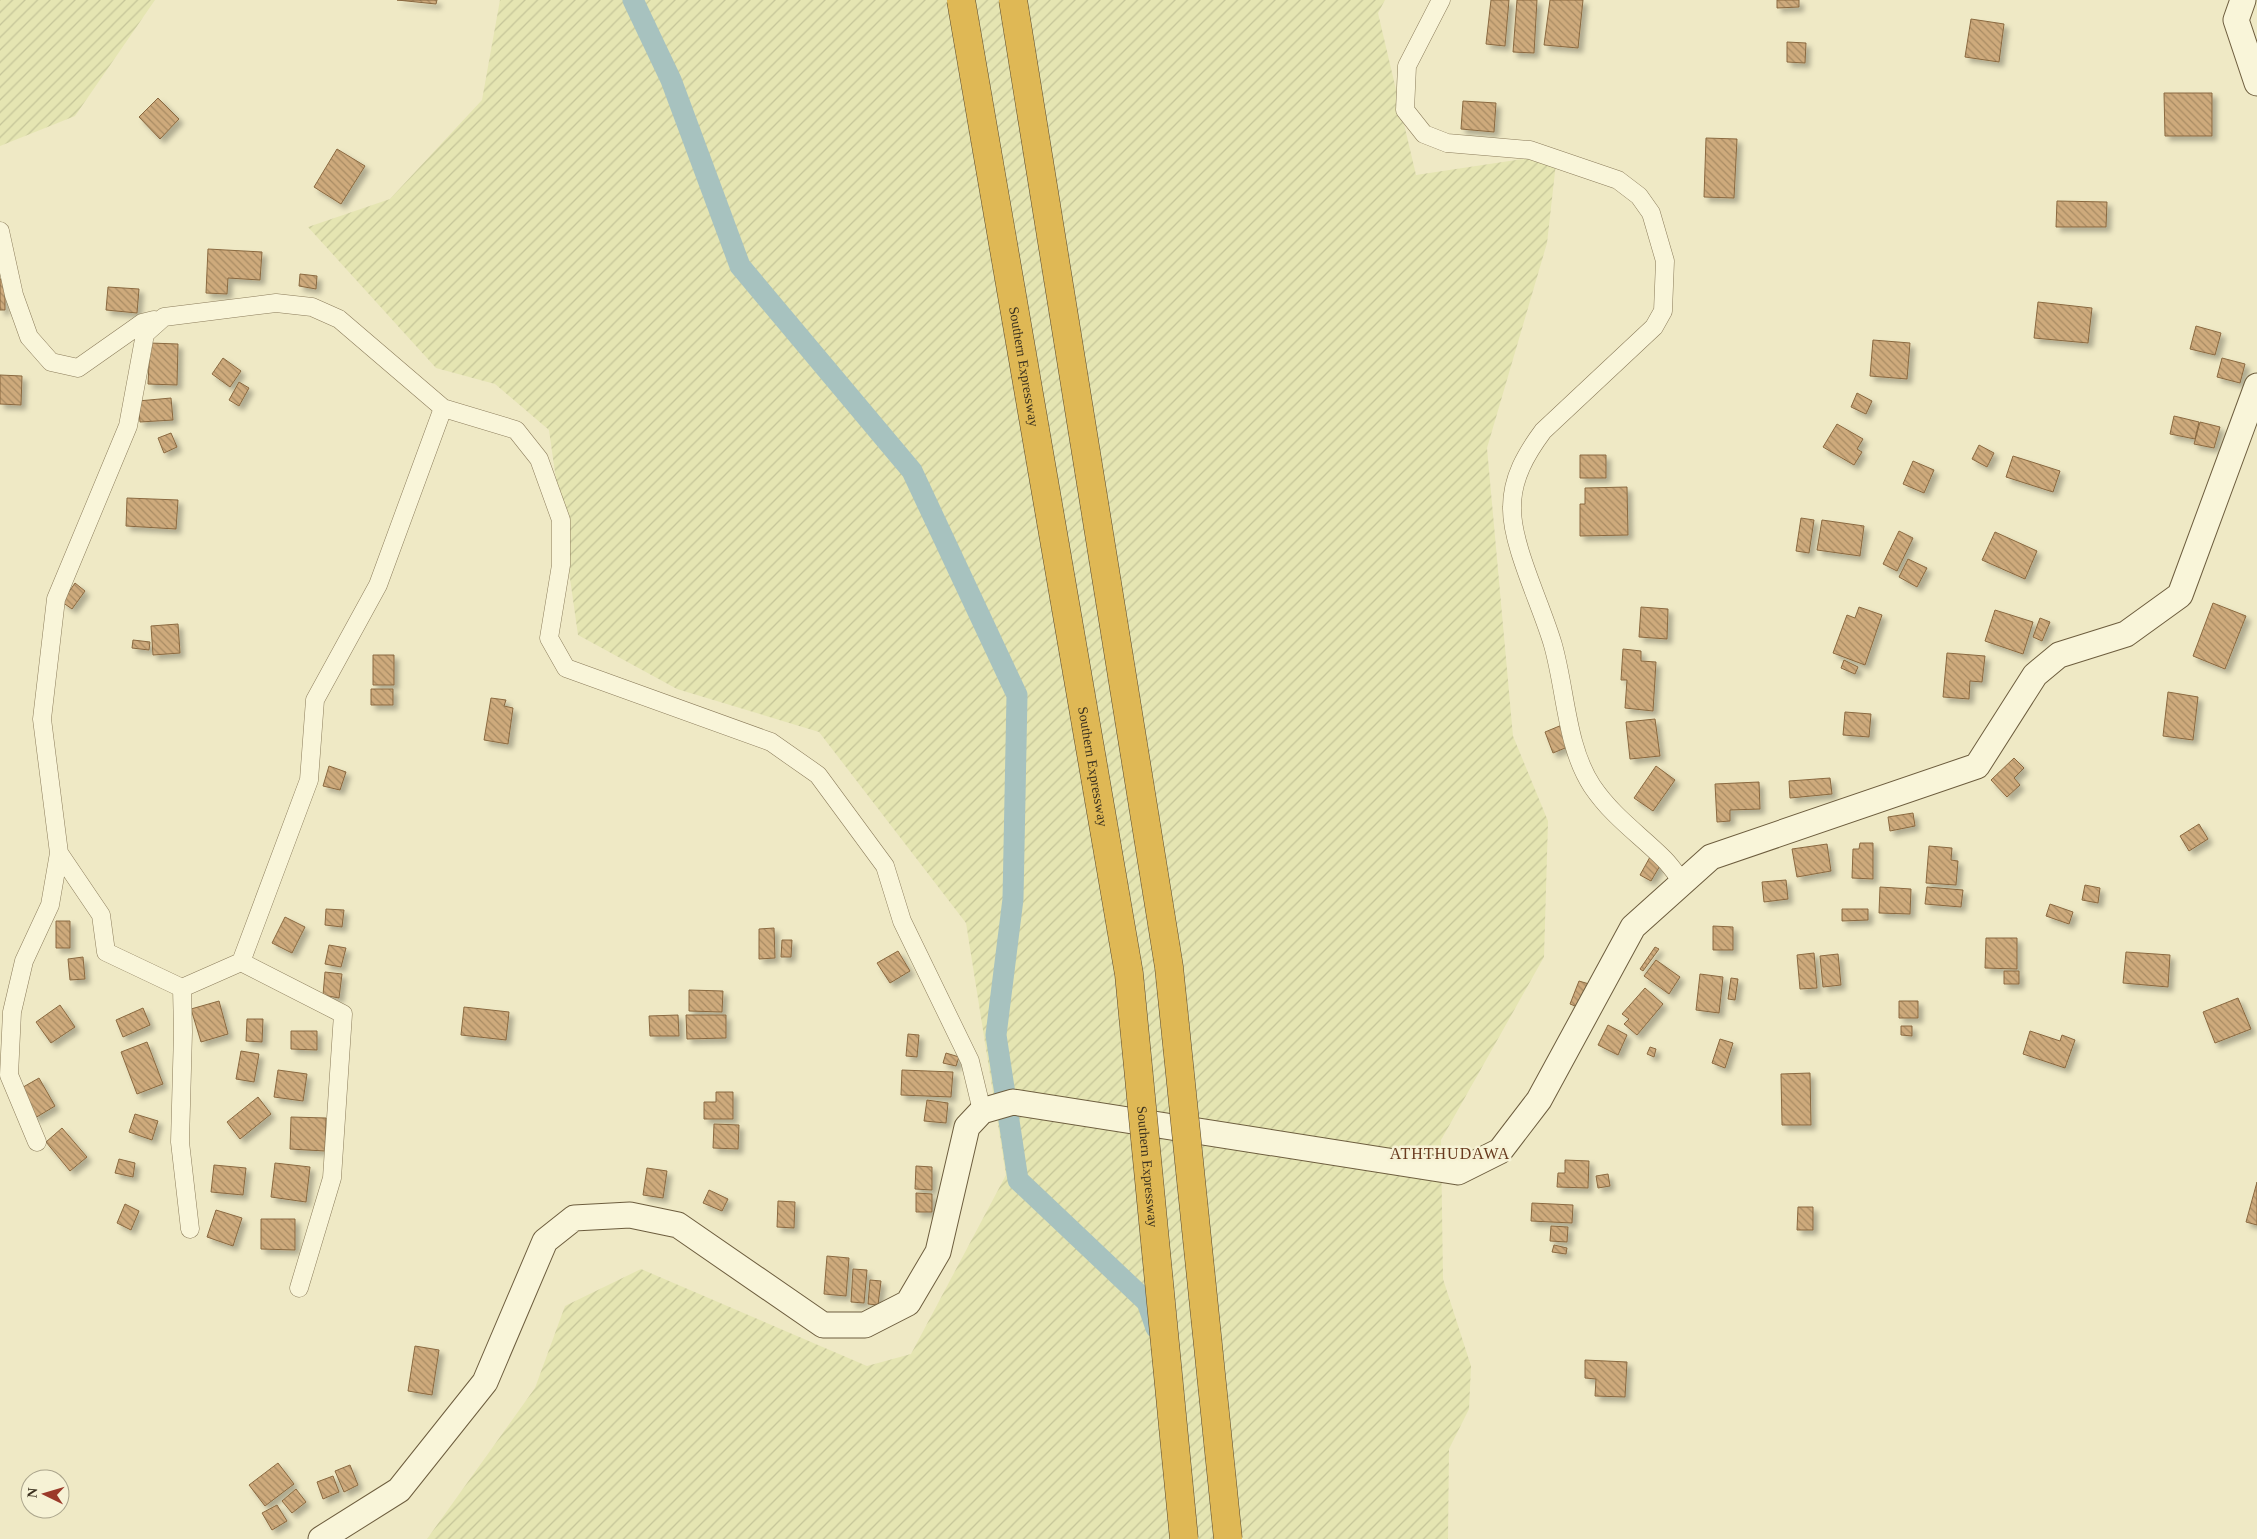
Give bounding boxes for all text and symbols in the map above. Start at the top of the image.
street label: Southern Expressway [1006,305,1042,428]
street label: Southern Expressway [1075,705,1111,828]
street label: Southern Expressway [1134,1105,1161,1228]
district label: ATHTHUDAWA [1390,1145,1510,1162]
north arrow [20,1469,70,1519]
text: N [25,1487,40,1499]

